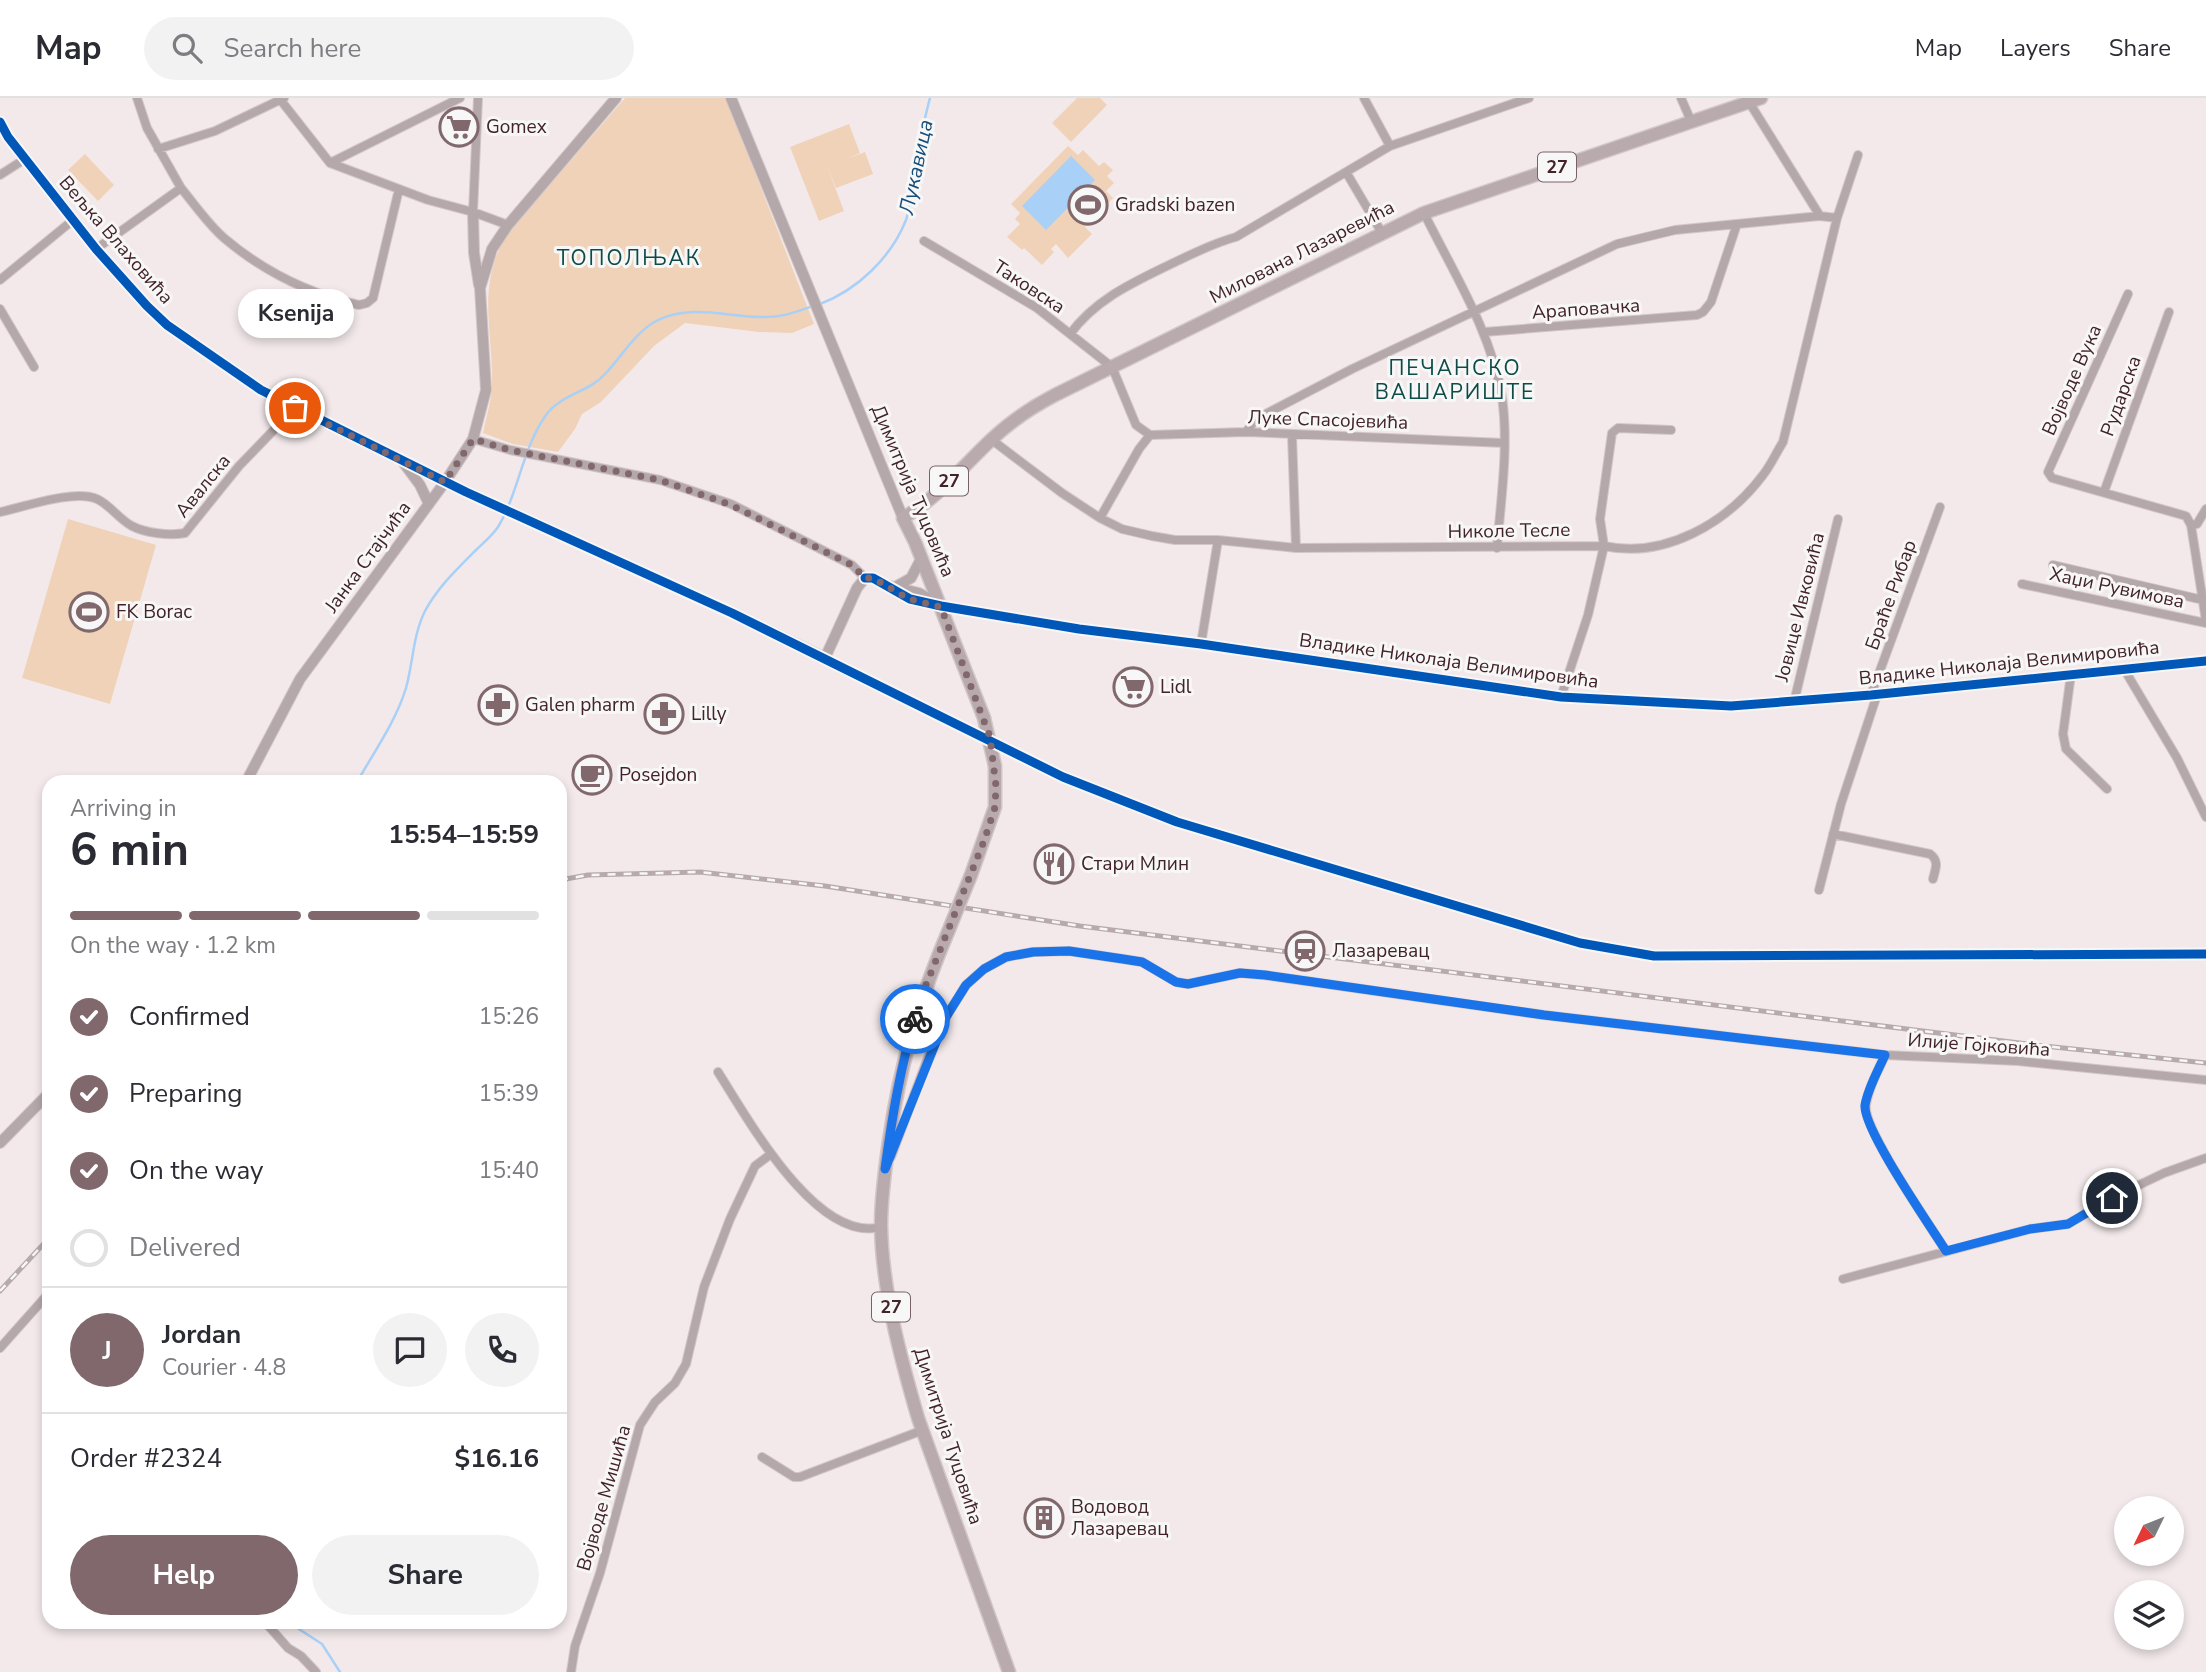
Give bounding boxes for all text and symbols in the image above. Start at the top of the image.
search box [144,17,634,80]
text: Map [35,26,102,71]
icon: search [168,29,206,67]
text: Search here [224,31,361,66]
text: Map [1915,32,1962,64]
text: Layers [2000,32,2071,64]
text: Share [2109,32,2171,64]
supermarket icon: Gomex [438,106,480,148]
place label: Gomex [486,114,547,140]
water label: Лукавица [892,117,940,218]
road number: 27 [1538,153,1576,182]
street label: Вељка Влаховића [53,170,179,310]
sports icon: Gradski bazen [1067,184,1109,226]
place label: Gradski bazen [1115,192,1235,218]
street label: Милована Лазаревића [1205,194,1399,310]
district label: ТОПОЛЊАК [557,244,701,272]
street label: Таковска [988,254,1070,320]
callout: Ksenija [237,289,353,338]
street label: Араповачка [1531,292,1641,326]
text: Ksenija [258,298,334,329]
street label: Војводе Вука [2036,320,2108,440]
street label: Рударска [2094,352,2148,440]
district label: ПЕЧАНСКО ВАШАРИШТЕ [1375,354,1535,406]
pin [265,378,325,438]
icon: bag [276,389,314,427]
street label: Димитрија Туцовића [865,401,961,581]
street label: Луке Спасојевића [1247,404,1409,436]
street label: Авалска [169,449,237,523]
road number: 27 [930,466,968,496]
street label: Јанка Стајчића [318,496,417,619]
street label: Николе Тесле [1447,517,1571,545]
street label: Јовице Ивковића [1769,530,1831,685]
street label: Браће Рибар [1859,536,1923,654]
street label: Хаџи Рувимова [2047,561,2187,615]
sports icon: FK Borac [68,591,110,633]
place label: FK Borac [116,599,192,625]
street label: Владике Николаја Велимировића [1298,627,1600,695]
street label: Владике Николаја Велимировића [1857,634,2161,692]
supermarket icon: Lidl [1112,666,1154,708]
place label: Lidl [1160,674,1192,700]
pharmacy icon: Galen pharm [477,684,519,726]
place label: Galen pharm [525,692,635,718]
pharmacy icon: Lilly [643,693,685,735]
place label: Lilly [691,701,727,727]
cafe icon: Posejdon [571,754,613,796]
place label: Posejdon [619,762,697,788]
text: Arriving in [70,793,177,824]
text: 15:54–15:59 [388,817,539,852]
text: 6 min [70,818,189,881]
restaurant icon: Стари Млин [1033,843,1075,885]
place label: Стари Млин [1081,851,1189,877]
text: On the way · 1.2 km [70,930,276,961]
station icon: Лазаревац [1284,930,1326,972]
place label: Лазаревац [1332,938,1430,964]
courier [880,984,950,1054]
icon: check [70,998,108,1036]
text: Confirmed [129,999,250,1034]
icon: bike [896,1000,934,1038]
text: 15:26 [479,1001,539,1032]
street label: Илије Гојковића [1907,1027,2051,1063]
icon: check [70,1075,108,1113]
text: Preparing [129,1076,242,1111]
text: 15:39 [479,1078,539,1109]
icon: check [70,1152,108,1190]
text: On the way [129,1153,263,1188]
text: 15:40 [479,1155,539,1186]
pin [2082,1168,2142,1228]
icon: home [2093,1179,2131,1217]
text: Delivered [129,1230,241,1265]
road number: 27 [872,1292,910,1322]
button: chat [373,1313,447,1387]
button: phone [465,1313,539,1387]
text: Jordan [162,1317,241,1352]
text: J [102,1333,112,1368]
street label: Димитрија Туцовића [907,1344,989,1528]
text: Courier · 4.8 [162,1352,286,1383]
street label: Војводе Мишића [571,1422,637,1574]
text: Order #2324 [70,1441,222,1476]
text: $16.16 [455,1441,539,1476]
place label: Водовод Лазаревац [1071,1494,1169,1542]
north arrow [2114,1496,2184,1566]
map controls [2114,1496,2184,1650]
building icon: Водовод Лазаревац [1023,1497,1065,1539]
button: Help [70,1535,298,1615]
button: Share [312,1535,539,1615]
button: layers [2114,1580,2184,1650]

